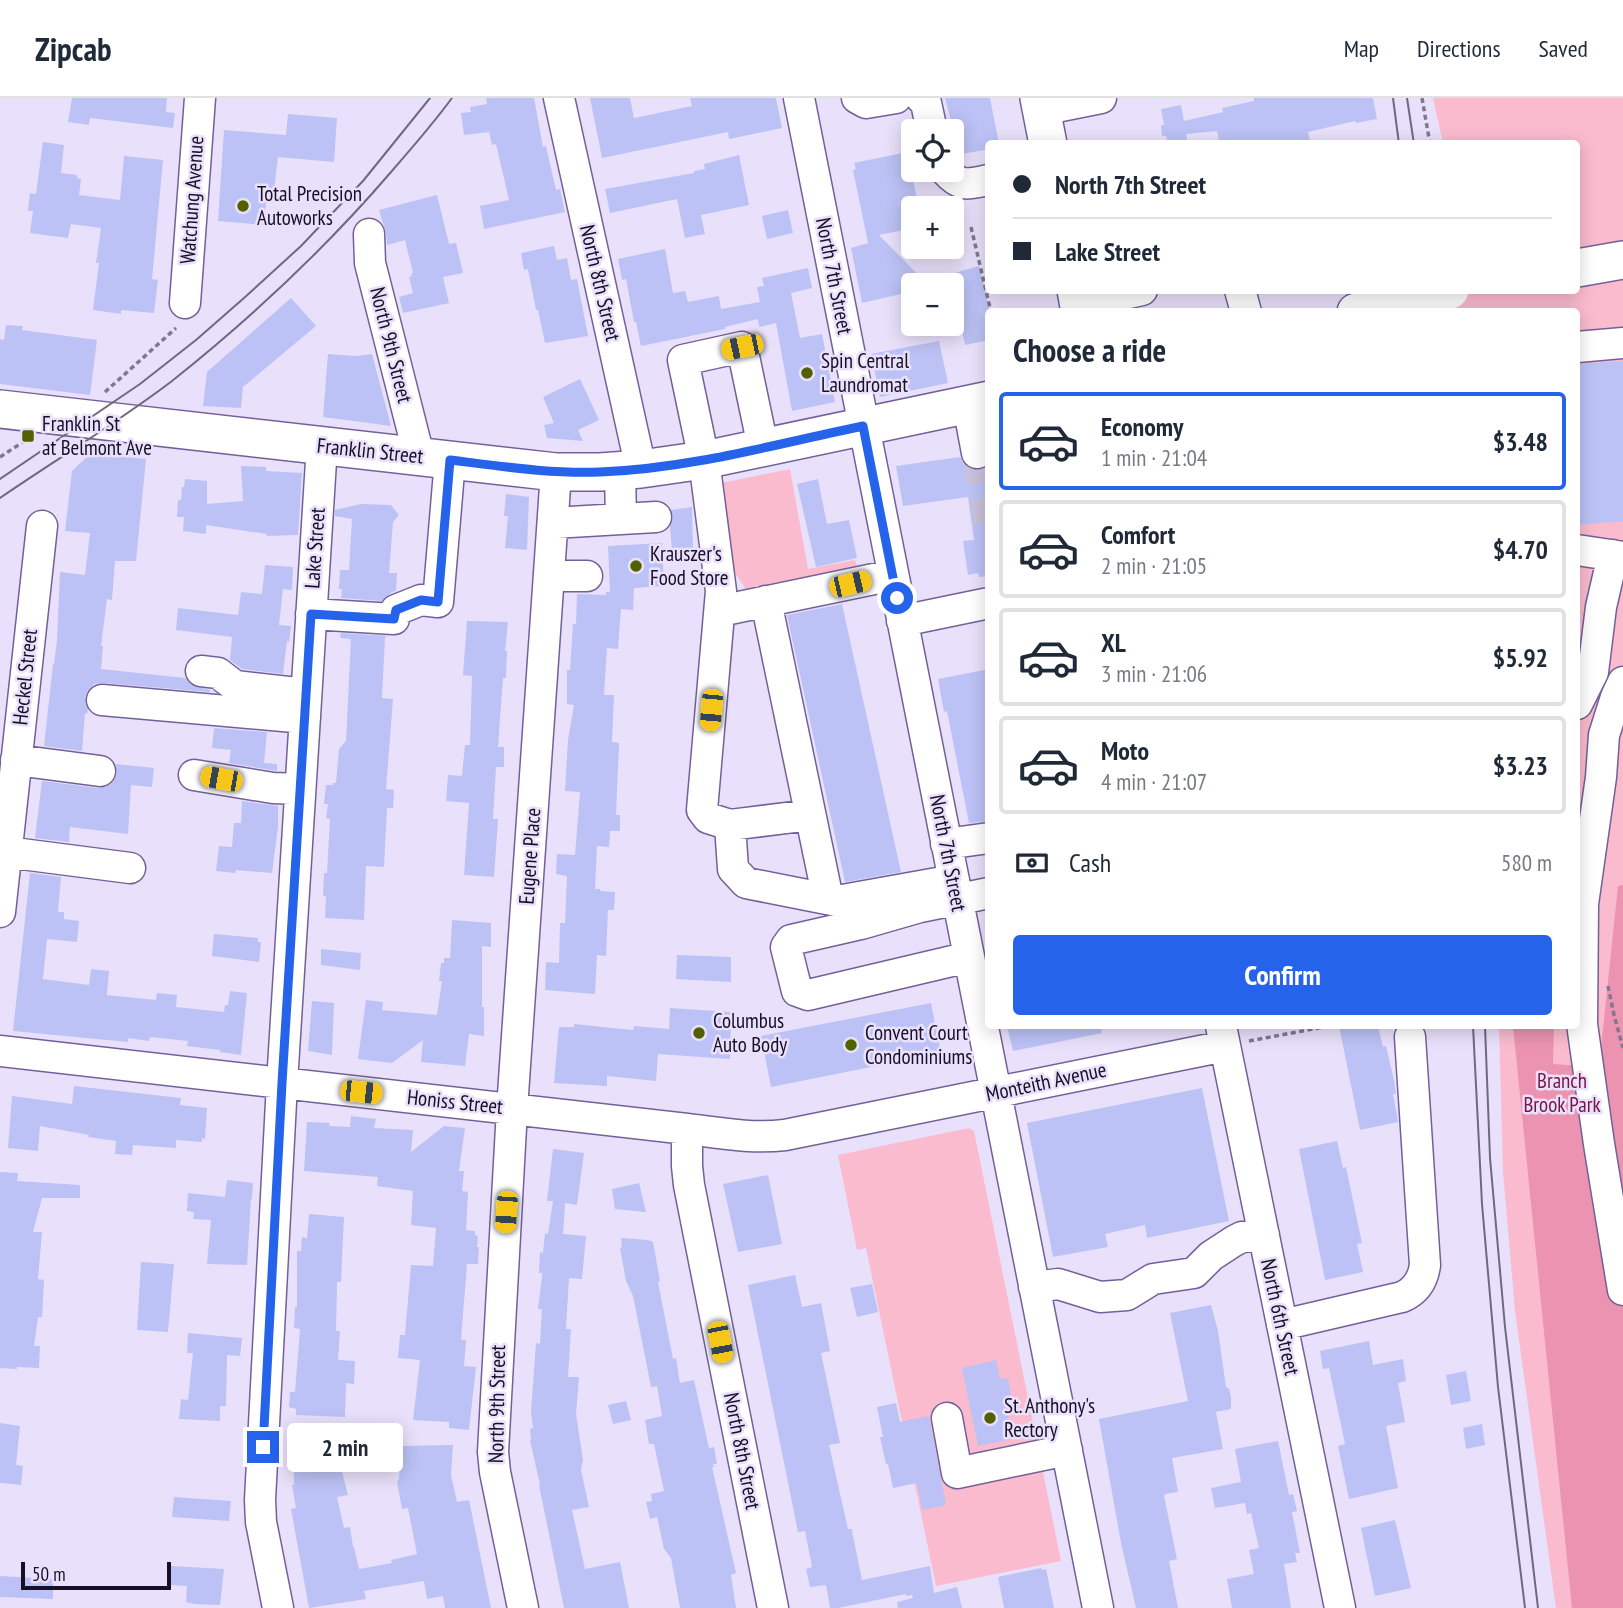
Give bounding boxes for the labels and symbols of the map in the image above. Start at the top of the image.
street label: Watchung Avenue [174,135,209,265]
place label: Total Precision Autoworks [257,180,362,231]
marker: Total Precision Autoworks [235,198,251,214]
street label: North 7th Street [810,215,859,337]
street label: North 8th Street [574,222,627,344]
street label: North 9th Street [364,284,419,406]
car [720,332,765,362]
place label: Spin Central Laundromat [821,347,909,398]
marker: Spin Central Laundromat [799,365,815,381]
place label: Franklin St at Belmont Ave [42,410,152,461]
marker: Franklin St at Belmont Ave [20,428,36,444]
street label: Franklin Street [316,431,425,470]
street label: Lake Street [298,506,331,589]
place label: Krauszer's Food Store [650,540,728,591]
marker: Krauszer's Food Store [628,558,644,574]
car [828,569,873,599]
route start [881,582,913,614]
street label: Heckel Street [6,627,43,726]
car [699,688,724,732]
car [199,765,244,793]
street label: North 7th Street [924,792,973,914]
street label: Eugene Place [513,807,546,905]
place label: Columbus Auto Body [713,1007,787,1058]
place label: Convent Court Condominiums [865,1019,972,1070]
marker: Columbus Auto Body [691,1025,707,1041]
marker: Convent Court Condominiums [843,1037,859,1053]
street label: Monteith Avenue [983,1056,1109,1107]
park label: Branch Brook Park [1523,1067,1601,1118]
car [340,1079,383,1105]
street label: Honiss Street [406,1083,505,1120]
car [495,1190,518,1234]
street label: North 6th Street [1255,1256,1306,1378]
car [706,1319,735,1365]
street label: North 9th Street [482,1344,511,1463]
street label: North 8th Street [718,1390,767,1512]
place label: St. Anthony's Rectory [1004,1392,1095,1443]
marker: St. Anthony's Rectory [982,1410,998,1426]
callout: 2 min [288,1422,403,1472]
route end [247,1431,279,1463]
scale bar [21,1559,172,1591]

